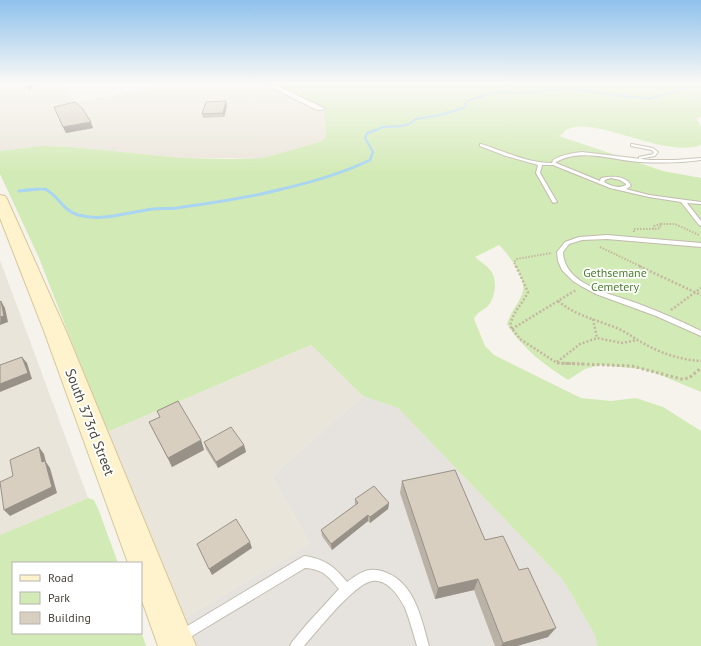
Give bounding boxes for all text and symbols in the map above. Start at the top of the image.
park label: Gethsemane Cemetery [583,265,647,294]
street label: South 373rd Street [61,366,119,478]
legend [12,562,142,634]
text: Road [48,570,73,585]
text: Park [48,590,70,605]
text: Building [48,610,91,625]

